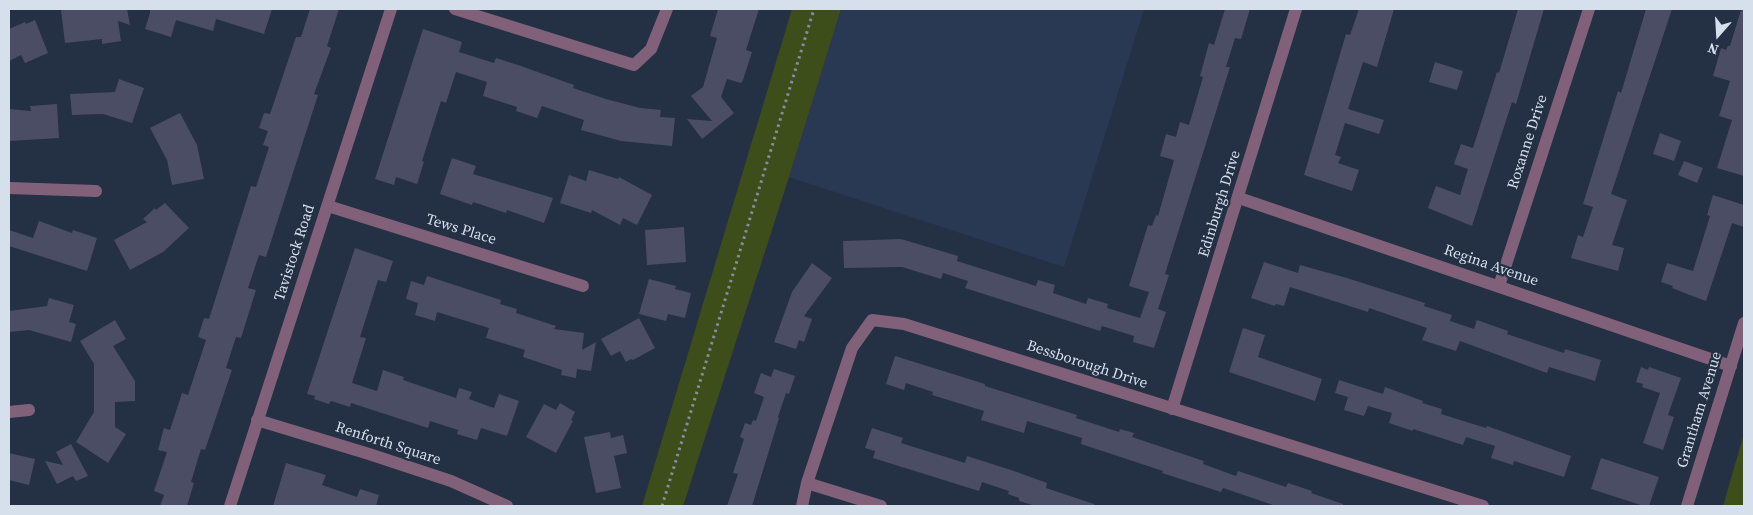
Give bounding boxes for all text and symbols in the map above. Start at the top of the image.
north arrow [1693,10,1743,60]
text: N [1705,38,1721,60]
street label: Roxanne Drive [1504,92,1552,192]
street label: Edinburgh Drive [1195,148,1245,260]
street label: Tavistock Road [271,203,319,303]
street label: Tews Place [424,211,498,249]
street label: Regina Avenue [1441,241,1541,291]
street label: Bessborough Drive [1024,337,1150,393]
street label: Grantham Avenue [1674,350,1726,470]
street label: Renforth Square [333,418,443,470]

